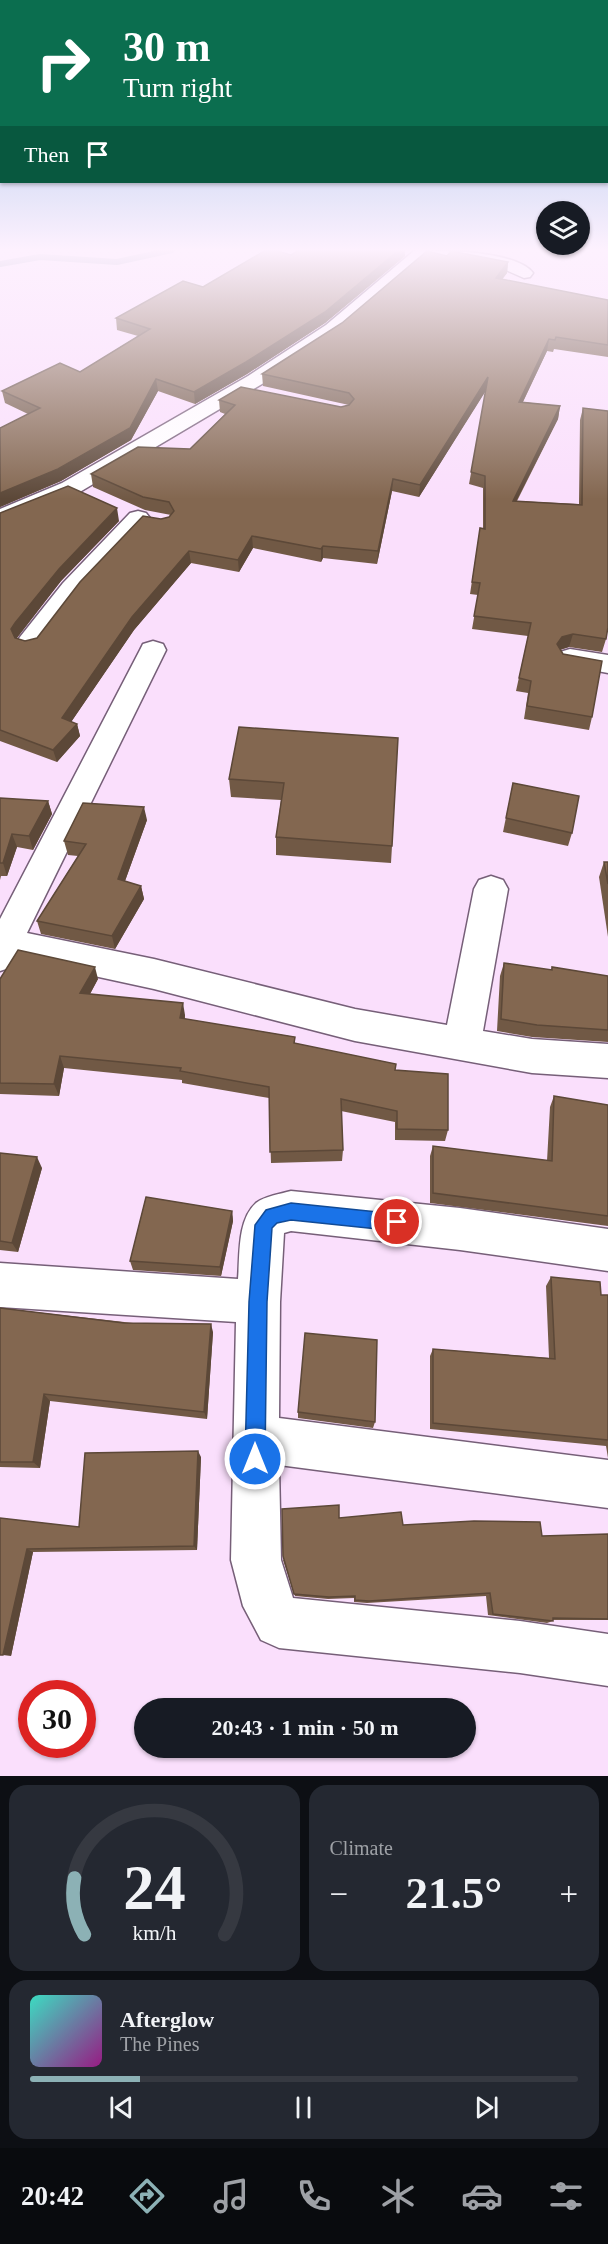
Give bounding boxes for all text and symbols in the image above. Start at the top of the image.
icon: right [24,24,102,102]
text: 30 m [123,24,211,70]
text: Turn right [123,73,232,103]
icon: arrive [81,138,114,171]
text: Then [24,142,69,167]
map controls [536,201,590,255]
button: layers [536,201,590,255]
pin [371,1196,422,1247]
icon: arrive [380,1205,413,1238]
position arrow [223,1427,287,1491]
speed limit sign: 30 [18,1680,96,1758]
text: 20:43 · 1 min · 50 m [212,1715,399,1740]
text: Climate [330,1837,393,1859]
text: 24 [123,1853,185,1922]
text: 21.5° [405,1868,502,1918]
text: − [330,1876,348,1912]
text: + [559,1876,578,1912]
text: km/h [132,1921,177,1945]
text: Afterglow [120,2007,214,2032]
text: The Pines [120,2033,199,2055]
icon: previous [105,2091,138,2124]
icon: pause [287,2091,320,2124]
icon: next [470,2091,503,2124]
icon: directions [126,2175,168,2217]
icon: music [210,2175,252,2217]
icon: phone [293,2175,335,2217]
icon: climate [377,2175,419,2217]
icon: car [461,2175,503,2217]
icon: filters [545,2175,587,2217]
text: 20:42 [21,2181,84,2211]

